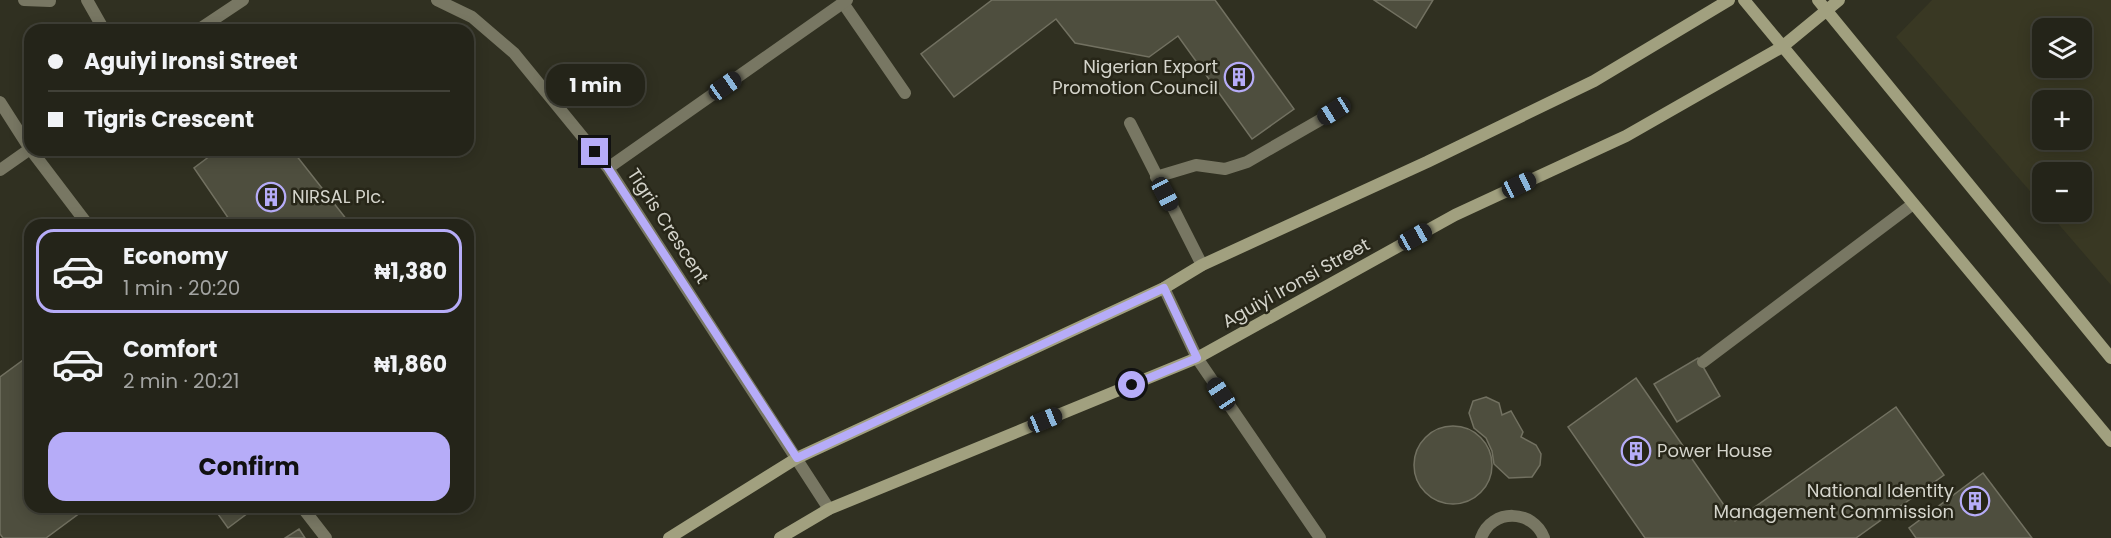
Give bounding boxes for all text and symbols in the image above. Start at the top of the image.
map controls [2032,18,2092,222]
button: layers [2032,18,2092,78]
text: Aguiyi Ironsi Street [84,46,298,77]
place label: Nigerian Export Promotion Council [1052,54,1218,100]
building icon: Nigerian Export Promotion Council [1223,61,1255,93]
callout: 1 min [546,65,644,107]
car [705,68,745,104]
text: 1 min [569,71,622,99]
button: + [2032,90,2092,150]
car [1314,94,1354,128]
text: Tigris Crescent [84,104,254,135]
route end [581,138,608,165]
button: − [2032,162,2092,222]
street label: Tigris Crescent [622,163,715,288]
car [1499,169,1539,201]
car [1149,174,1181,214]
building icon: NIRSAL Plc. [255,181,287,213]
place label: NIRSAL Plc. [292,184,385,209]
car [1395,220,1435,254]
street label: Aguiyi Ironsi Street [1217,232,1374,334]
text: Economy [123,241,228,272]
icon: car [51,244,105,298]
text: ₦1,380 [375,256,447,287]
text: 1 min · 20:20 [123,274,240,302]
text: Comfort [123,334,217,365]
icon: car [51,337,105,391]
text: ₦1,860 [374,349,447,380]
text: 2 min · 20:21 [123,367,239,395]
route start [1118,371,1145,398]
car [1203,374,1239,414]
car [1025,405,1065,435]
button: Confirm [48,432,450,501]
building icon: Power House [1620,435,1652,467]
place label: Power House [1657,438,1772,463]
place label: National Identity Management Commission [1714,478,1954,524]
building icon: National Identity Management Commission [1959,485,1991,517]

